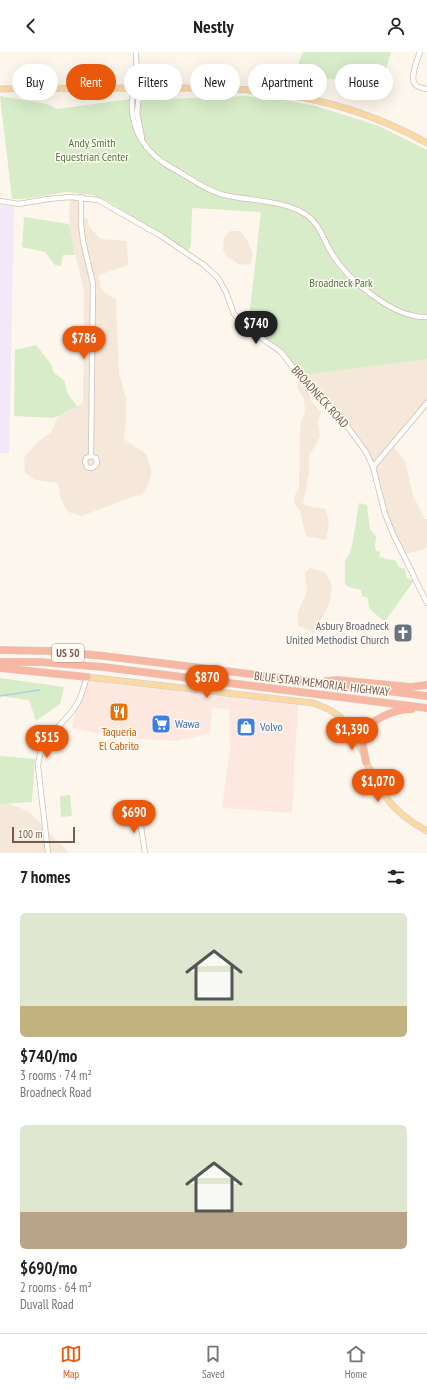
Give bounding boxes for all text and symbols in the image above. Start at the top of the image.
icon: back [20,15,42,37]
text: Nestly [193,15,234,38]
icon: person [385,15,407,37]
chip: Buy [12,64,58,100]
chip: Rent [66,64,116,100]
chip: Filters [124,64,182,100]
chip: New [190,64,240,100]
chip: Apartment [248,64,327,100]
chip: House [335,64,393,100]
park label: Andy Smith Equestrian Center [55,135,129,164]
park label: Broadneck Park [309,275,373,290]
pin: $740 [232,311,280,345]
text: $740 [244,315,268,332]
pin: $786 [60,326,108,360]
text: $786 [72,330,96,347]
street label: BROADNECK ROAD [289,363,352,431]
place label: Asbury Broadneck United Methodist Church [286,618,389,647]
church icon: Asbury Broadneck United Methodist Church [392,622,414,644]
road number: US 50 [52,644,84,662]
pin: $870 [183,665,231,699]
street label: BLUE STAR MEMORIAL HIGHWAY [253,668,391,699]
text: $870 [195,669,219,686]
restaurant icon: Taqueria El Cabrito [108,701,130,723]
supermarket icon: Wawa [150,713,172,735]
place label: Wawa [175,716,200,731]
shop icon: Volvo [235,716,257,738]
pin: $1,390 [319,717,385,751]
place label: Volvo [259,719,283,734]
text: $1,390 [335,721,369,738]
place label: Taqueria El Cabrito [99,724,139,753]
pin: $515 [23,725,71,759]
text: $515 [35,729,59,746]
pin: $1,070 [345,769,411,803]
text: $1,070 [361,773,395,790]
pin: $690 [110,800,158,834]
text: $690 [122,804,146,821]
scale bar [12,825,75,844]
text: 100 m [18,827,42,841]
text: 7 homes [20,866,71,888]
icon: filters [385,866,407,888]
icon: home [178,939,250,1011]
text: $740/mo [20,1045,77,1067]
text: 3 rooms · 74 m² [20,1067,92,1084]
text: Broadneck Road [20,1084,91,1101]
icon: home [178,1151,250,1223]
text: $690/mo [20,1257,77,1279]
text: 2 rooms · 64 m² [20,1279,92,1296]
text: Duvall Road [20,1296,74,1313]
tab: Map [60,1343,82,1381]
tab: Saved [202,1343,225,1381]
tab: Home [345,1343,367,1381]

